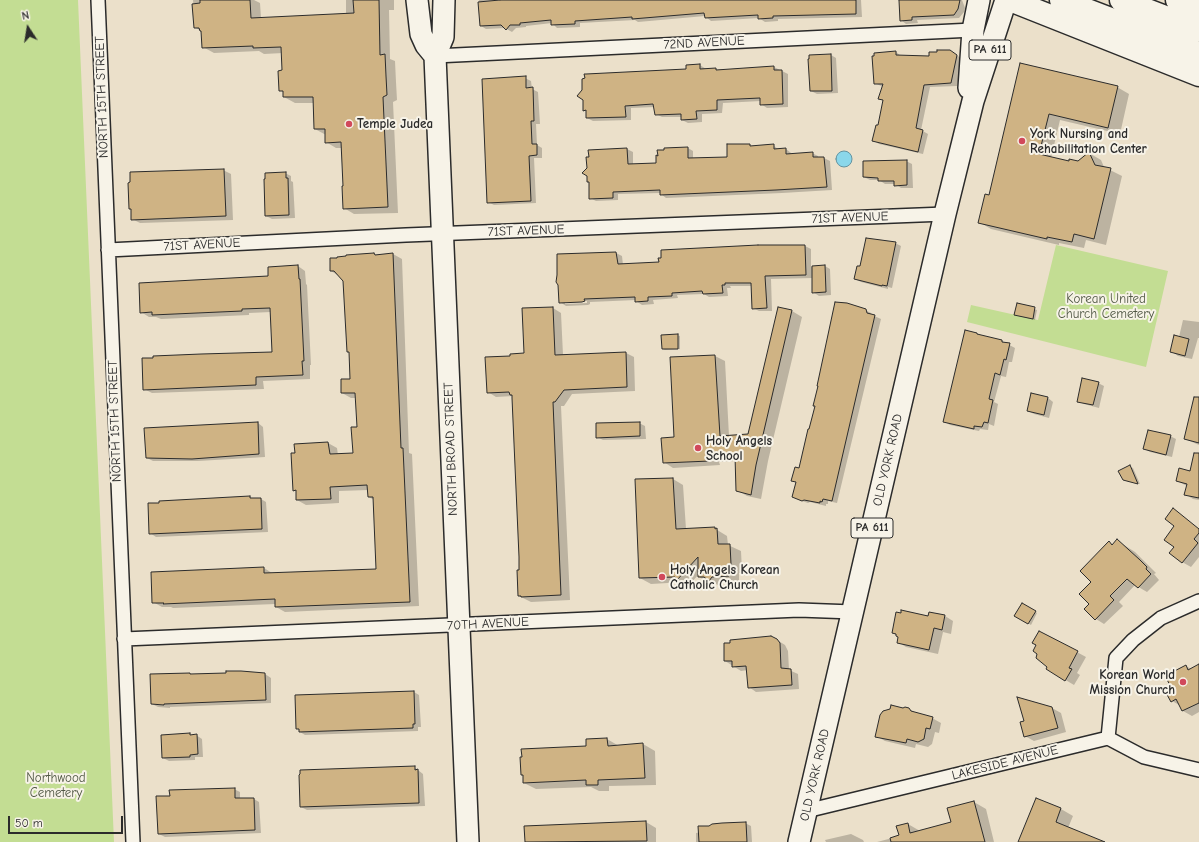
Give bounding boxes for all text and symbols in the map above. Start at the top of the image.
north arrow [8,8,48,48]
text: N [21,9,30,23]
street label: 72ND AVENUE [663,33,745,53]
street label: NORTH 15TH STREET [92,36,112,158]
road number: PA 611 [969,40,1011,60]
place label: Temple Judea [357,116,433,132]
marker: Temple Judea [344,119,354,129]
place label: York Nursing and Rehabilitation Center [1030,126,1147,157]
marker: York Nursing and Rehabilitation Center [1017,136,1027,146]
street label: 71ST AVENUE [811,209,889,227]
street label: 71ST AVENUE [487,222,565,240]
street label: 71ST AVENUE [163,235,241,255]
park label: Korean United Church Cemetery [1058,291,1154,322]
street label: NORTH 15TH STREET [105,360,125,482]
street label: NORTH BROAD STREET [441,382,461,516]
street label: OLD YORK ROAD [870,412,906,508]
place label: Holy Angels School [706,433,772,464]
marker: Holy Angels School [693,443,703,453]
road number: PA 611 [851,518,893,538]
place label: Holy Angels Korean Catholic Church [670,562,780,593]
marker: Holy Angels Korean Catholic Church [657,572,667,582]
street label: 70TH AVENUE [447,614,529,634]
place label: Korean World Mission Church [1090,667,1175,698]
marker: Korean World Mission Church [1178,677,1188,687]
street label: OLD YORK ROAD [797,727,833,823]
street label: LAKESIDE AVENUE [950,742,1060,784]
park label: Northwood Cemetery [26,770,86,801]
scale bar [10,808,125,834]
text: 50 m [15,816,43,830]

